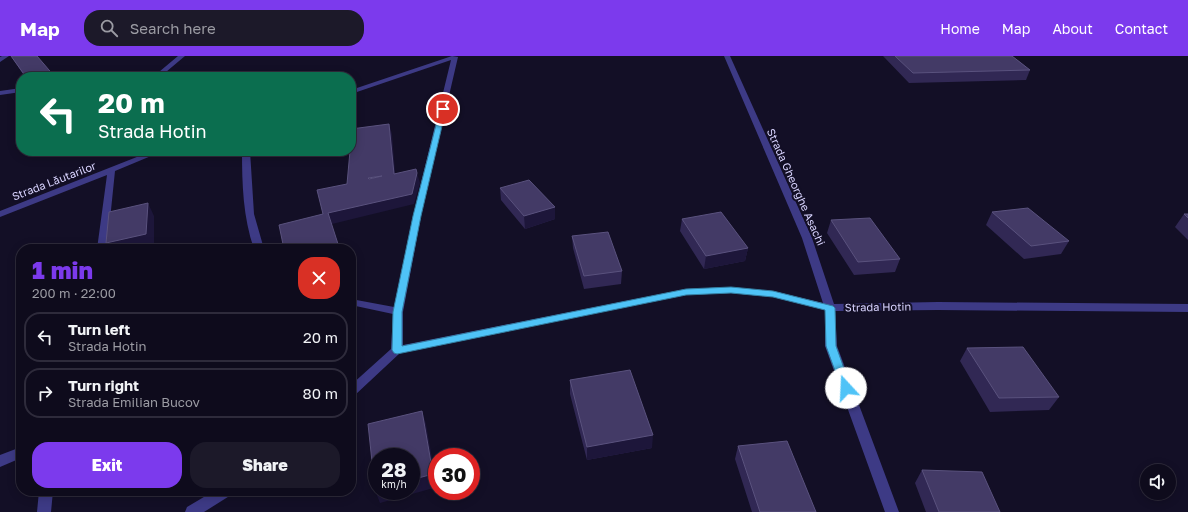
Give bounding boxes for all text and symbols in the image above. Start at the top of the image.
search box [84,10,364,46]
text: Map [20,17,60,40]
icon: search [98,17,120,39]
text: Search here [130,19,216,37]
text: Home [940,20,980,37]
text: Map [1002,20,1030,37]
text: About [1052,20,1093,37]
text: Contact [1115,20,1168,37]
text: 20 m [98,86,165,119]
icon: left [32,88,84,140]
pin [426,92,460,126]
icon: arrive [432,98,454,120]
text: Strada Hotin [98,120,207,142]
street label: Strada Gheorghe Asachi [765,126,828,247]
street label: Strada Lăutarilor [10,158,98,203]
text: 1 min [32,255,93,284]
button: close [298,257,340,299]
text: 200 m · 22:00 [32,285,116,301]
street label: Strada Hotin [845,299,911,314]
text: Turn left [68,320,130,338]
icon: left [34,326,56,348]
text: 20 m [303,328,338,346]
text: Strada Hotin [68,338,147,354]
position arrow [825,367,867,409]
text: Turn right [68,376,139,394]
icon: right [34,382,56,404]
text: 80 m [303,384,338,402]
text: Strada Emilian Bucov [68,394,200,410]
button: Exit [32,442,182,488]
button: Share [190,442,340,488]
speed limit sign: 30 [428,448,480,500]
text: 28 [381,457,406,481]
map controls [1140,464,1176,500]
button: sound [1140,464,1176,500]
text: km/h [381,478,407,490]

